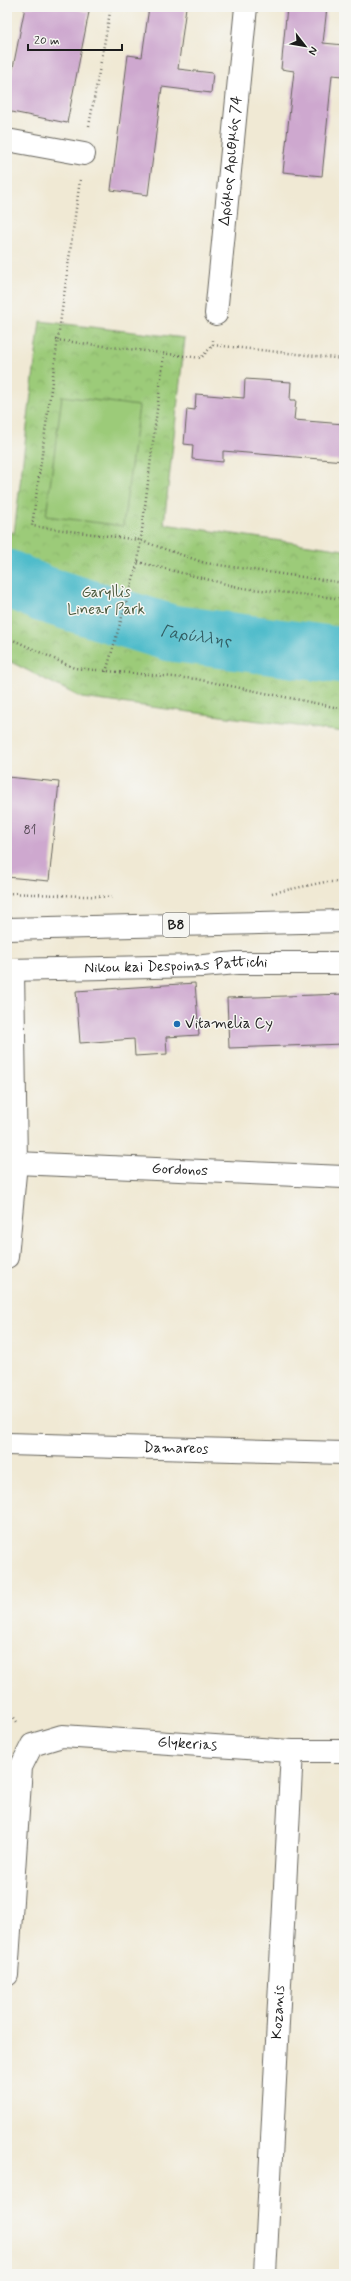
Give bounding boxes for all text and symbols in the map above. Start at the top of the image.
scale bar [28,26,122,52]
north arrow [285,26,325,66]
text: 20 m [34,33,60,49]
text: N [305,44,321,57]
street label: Δρόμος Αριθμός 74 [215,95,247,227]
park label: Garyllis Linear Park [67,583,145,620]
water label: Γαρύλλης [158,620,233,652]
house number: 81 [24,822,36,839]
road number: B8 [163,913,189,937]
street label: Nikou kai Despoinas Pattichi [84,953,268,978]
place label: Vitamelia Cy [185,1014,273,1034]
marker: Vitamelia Cy [172,1019,182,1029]
street label: Gordonos [151,1159,209,1181]
street label: Damareos [143,1438,209,1459]
street label: Glykerias [157,1732,218,1756]
street label: Kozanis [267,1984,290,2040]

